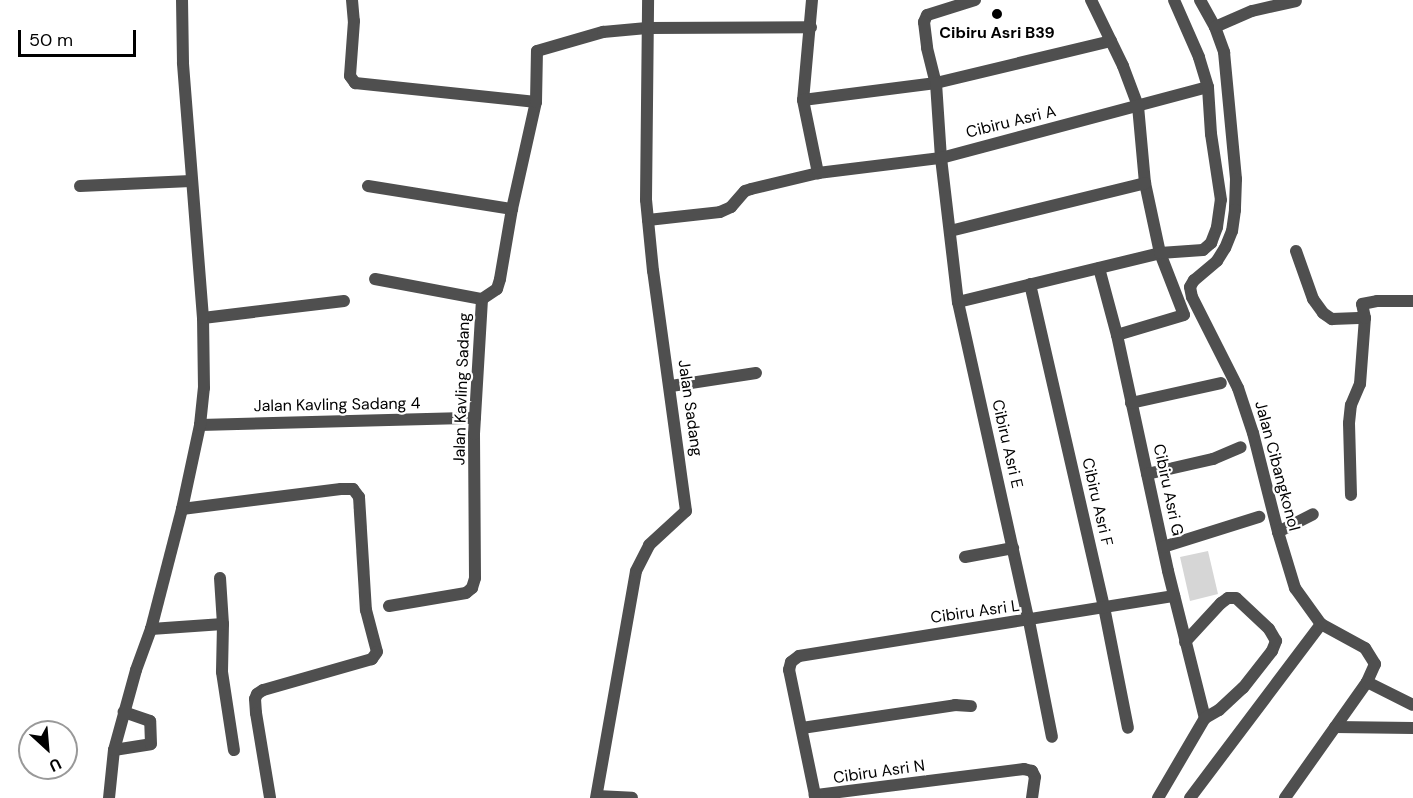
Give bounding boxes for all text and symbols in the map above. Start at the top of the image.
marker: Cibiru Asri B39 [990,7,1004,21]
scale bar [21,18,140,56]
place label: Cibiru Asri B39 [939,23,1055,43]
text: 50 m [29,28,73,52]
street label: Cibiru Asri A [964,102,1058,142]
street label: Jalan Kavling Sadang [450,312,474,466]
street label: Jalan Sadang [674,359,706,457]
street label: Jalan Kavling Sadang 4 [253,394,421,416]
street label: Cibiru Asri E [987,398,1027,490]
street label: Jalan Cibangkonol [1250,399,1304,533]
street label: Cibiru Asri G [1149,442,1187,538]
street label: Cibiru Asri F [1078,456,1116,548]
street label: Cibiru Asri L [929,596,1021,628]
north arrow [18,720,78,780]
text: U [46,753,65,777]
street label: Cibiru Asri N [832,756,926,788]

